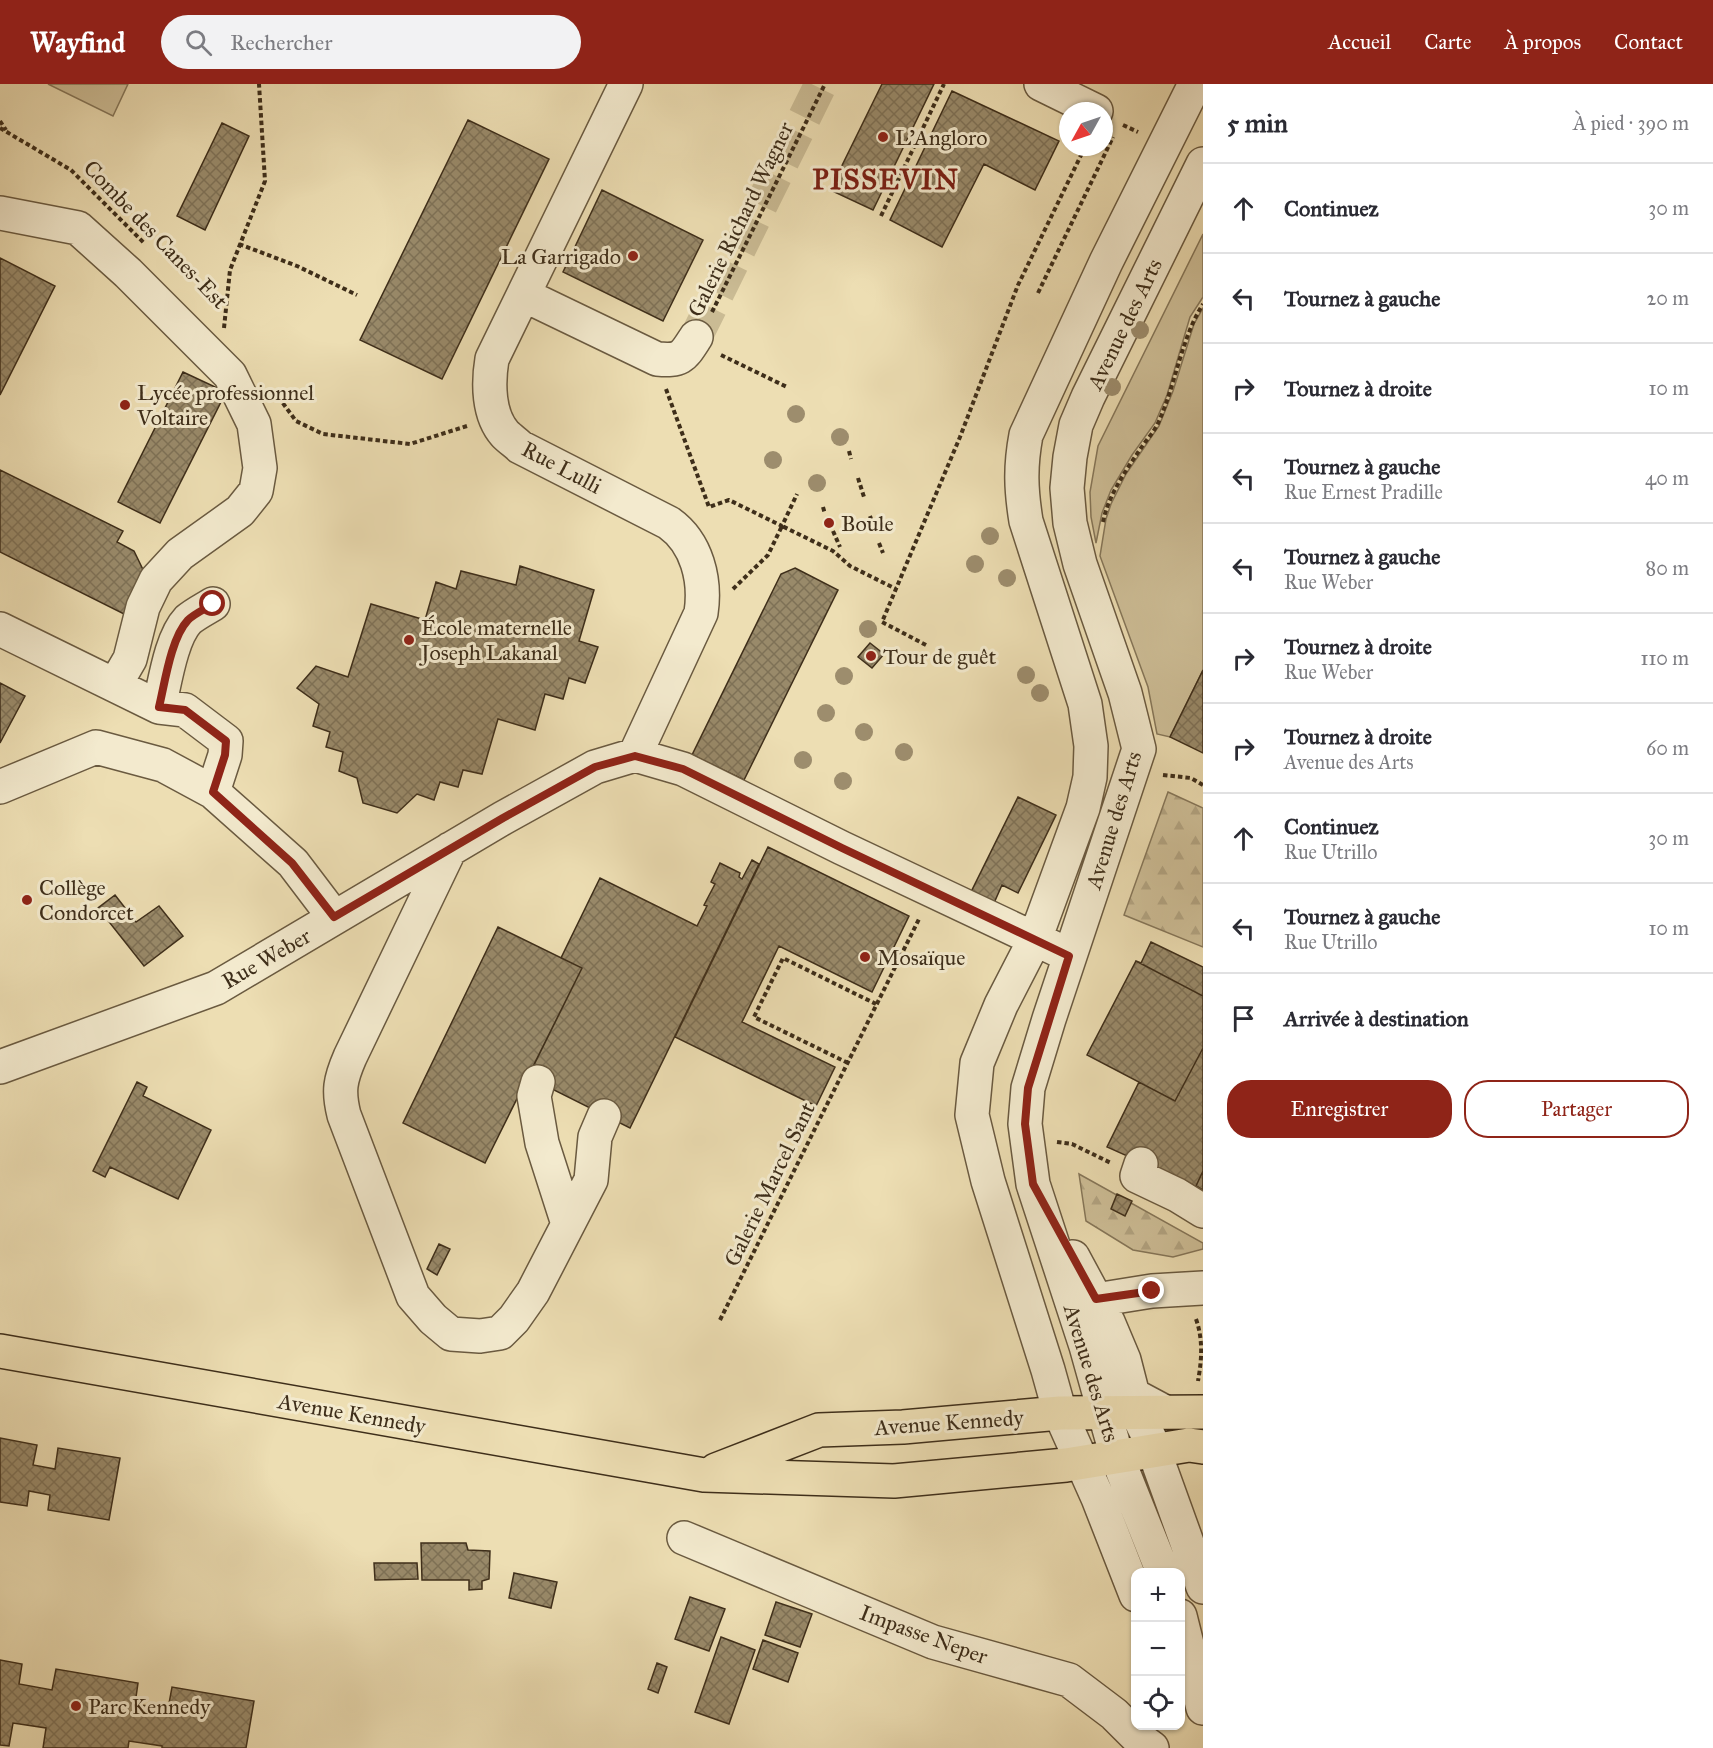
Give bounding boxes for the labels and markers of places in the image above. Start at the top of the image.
place label: L'Angloro [895,124,987,151]
marker: L'Angloro [876,130,890,144]
place label: La Garrigado [501,243,621,270]
marker: La Garrigado [626,249,640,263]
place label: Lycée professionnel Voltaire [136,379,314,431]
marker: Lycée professionnel Voltaire [118,398,132,412]
place label: Boule [841,510,894,537]
marker: Boule [822,516,836,530]
place label: École maternelle Joseph Lakanal [419,614,572,666]
marker: École maternelle Joseph Lakanal [402,633,416,647]
place label: Tour de guêt [883,643,997,670]
marker: Tour de guêt [864,649,878,663]
place label: Collège Condorcet [39,874,134,926]
marker: Collège Condorcet [20,893,34,907]
place label: Mosaïque [877,944,965,971]
marker: Mosaïque [858,950,872,964]
place label: Parc Kennedy [88,1693,211,1720]
marker: Parc Kennedy [69,1699,83,1713]

